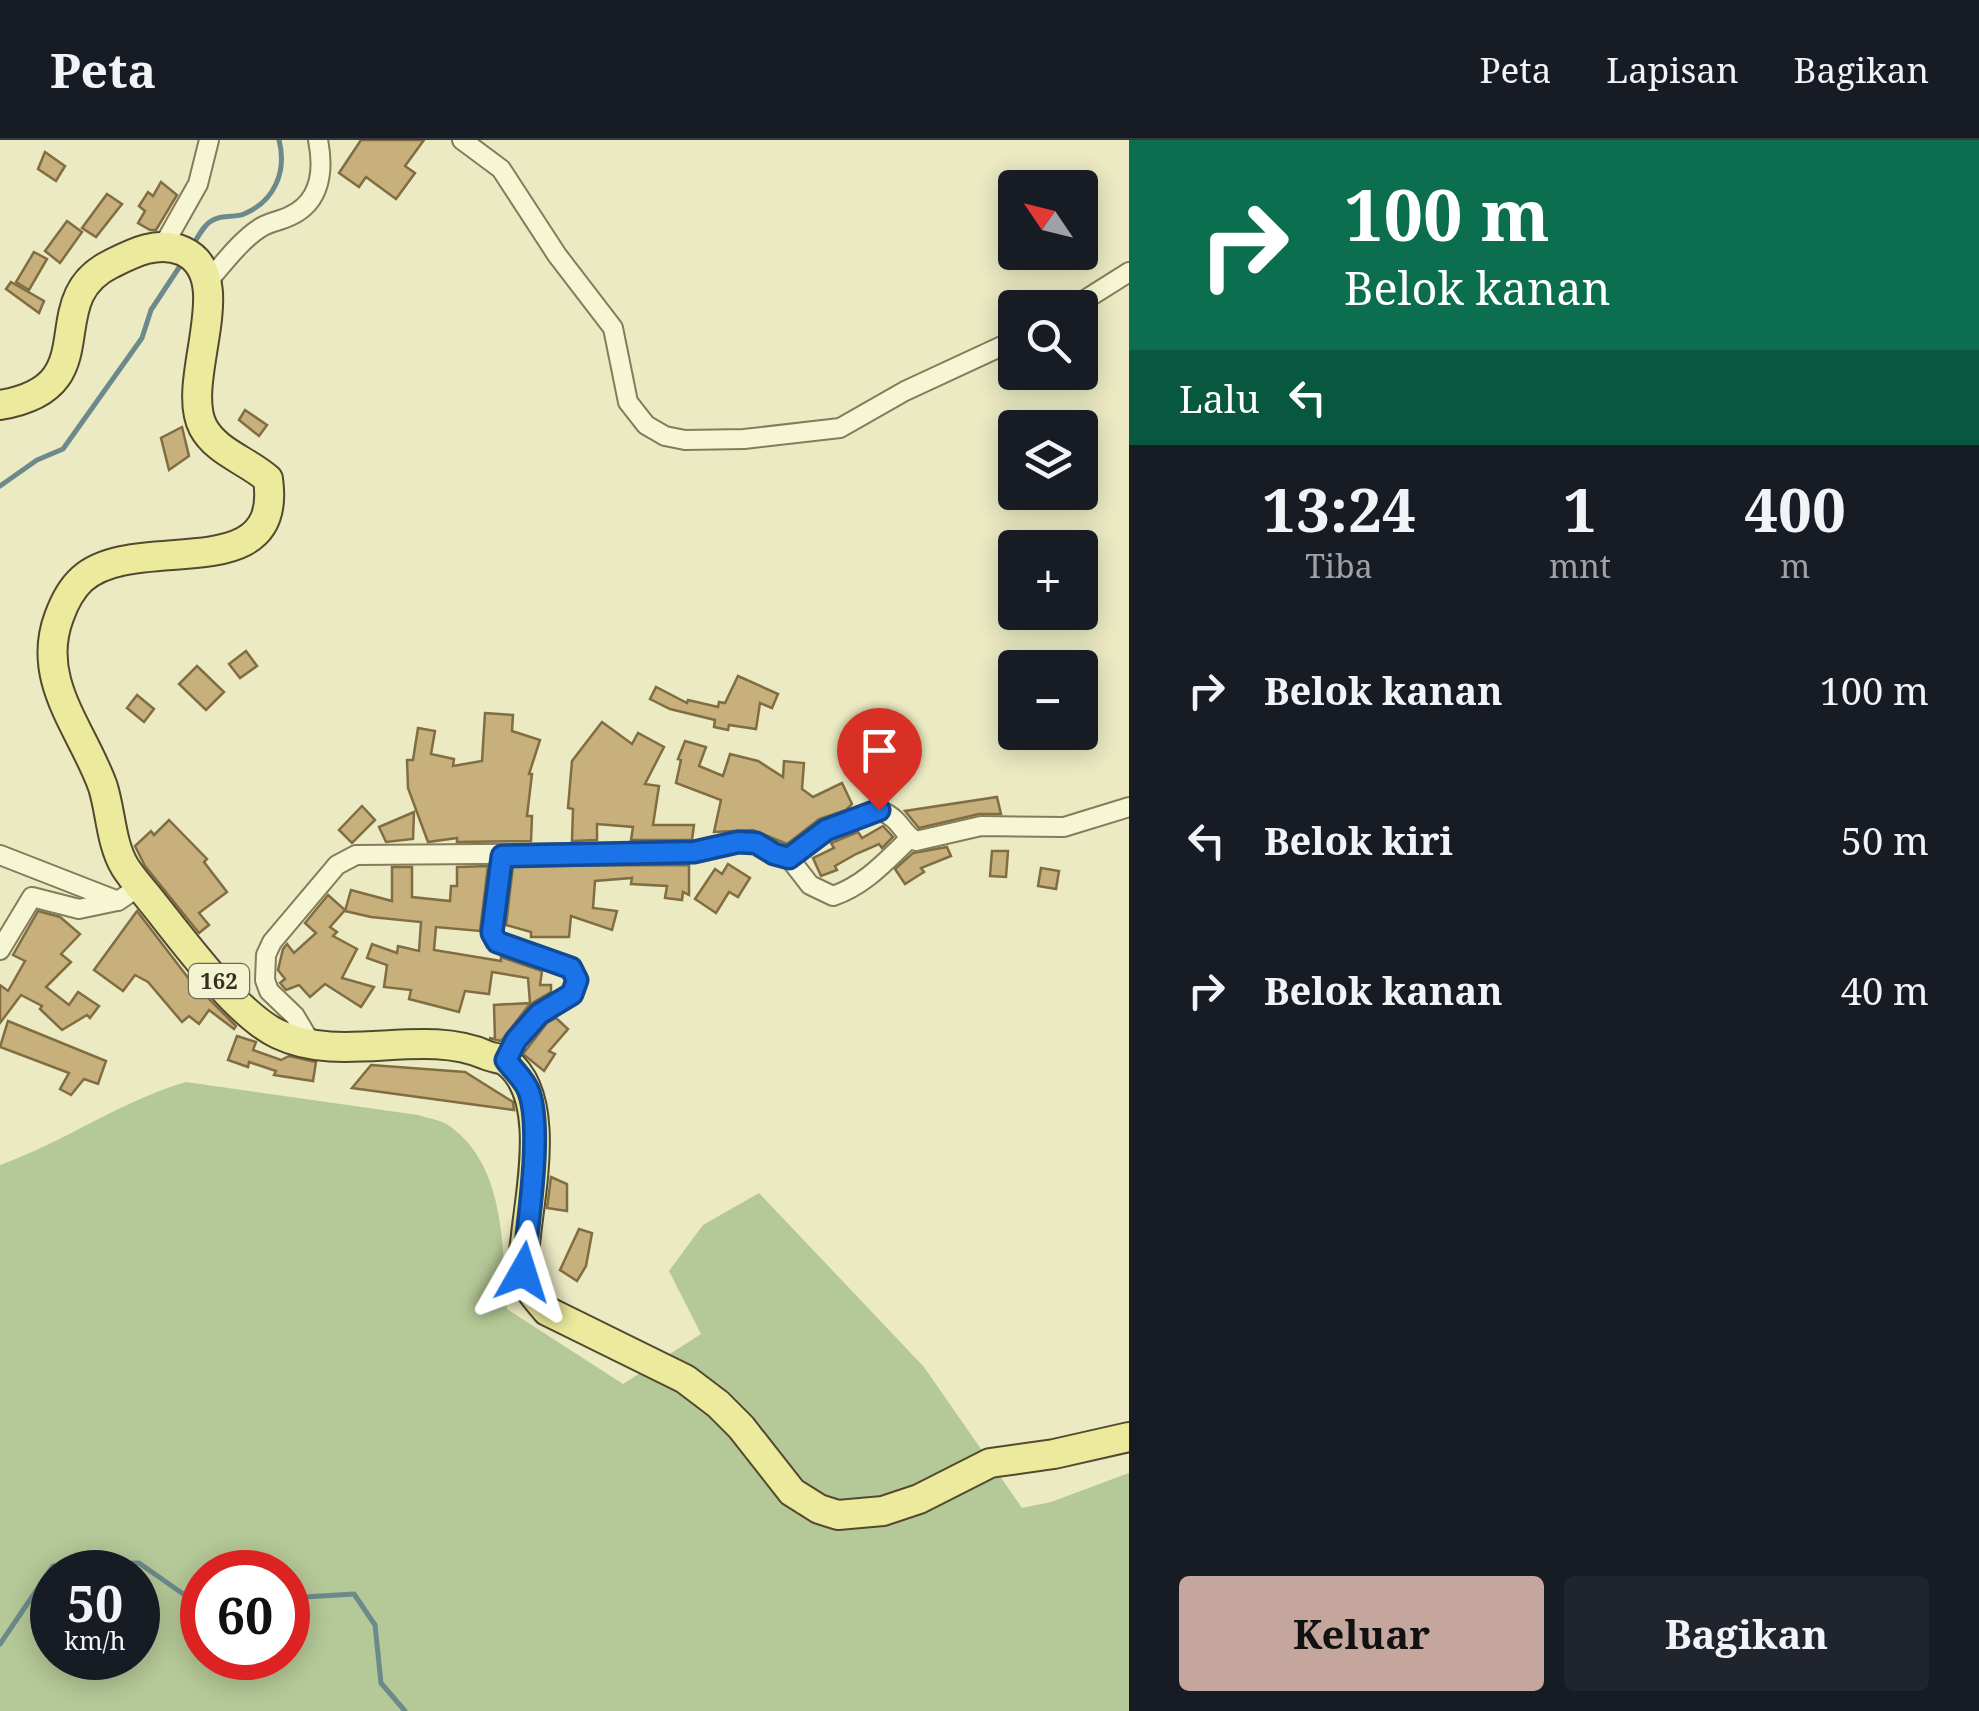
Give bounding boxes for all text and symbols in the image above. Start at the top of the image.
text: Peta [50,37,156,102]
text: Peta [1479,46,1551,93]
text: Lapisan [1606,46,1739,93]
text: Bagikan [1794,46,1929,93]
text: 100 m [1344,166,1550,262]
north arrow [998,170,1098,270]
map controls [998,170,1098,750]
icon: right [1179,180,1309,310]
text: Belok kanan [1344,257,1611,318]
button: search [998,290,1098,390]
icon: left [1280,370,1335,425]
text: Lalu [1179,372,1260,424]
button: layers [998,410,1098,510]
text: 13:24 [1262,468,1416,550]
text: 1 [1563,468,1597,550]
text: 400 [1744,468,1846,550]
button: + [998,530,1098,630]
text: Tiba [1305,544,1373,587]
text: mnt [1549,544,1611,587]
text: m [1780,544,1810,587]
button: − [998,650,1098,750]
icon: right [1179,663,1234,718]
text: Belok kanan [1264,664,1503,716]
text: 100 m [1819,664,1929,716]
pin [837,708,922,811]
icon: arrive [852,723,907,778]
icon: left [1179,813,1234,868]
text: Belok kiri [1264,814,1453,866]
text: 50 m [1841,814,1929,866]
icon: right [1179,963,1234,1018]
road number: 162 [189,964,249,998]
text: Belok kanan [1264,964,1503,1016]
text: 40 m [1841,964,1929,1016]
position arrow [471,1220,575,1324]
speed limit sign: 60 [180,1550,310,1680]
text: 50 [67,1569,123,1637]
button: Keluar [1179,1576,1544,1691]
button: Bagikan [1564,1576,1929,1691]
text: km/h [64,1623,126,1657]

